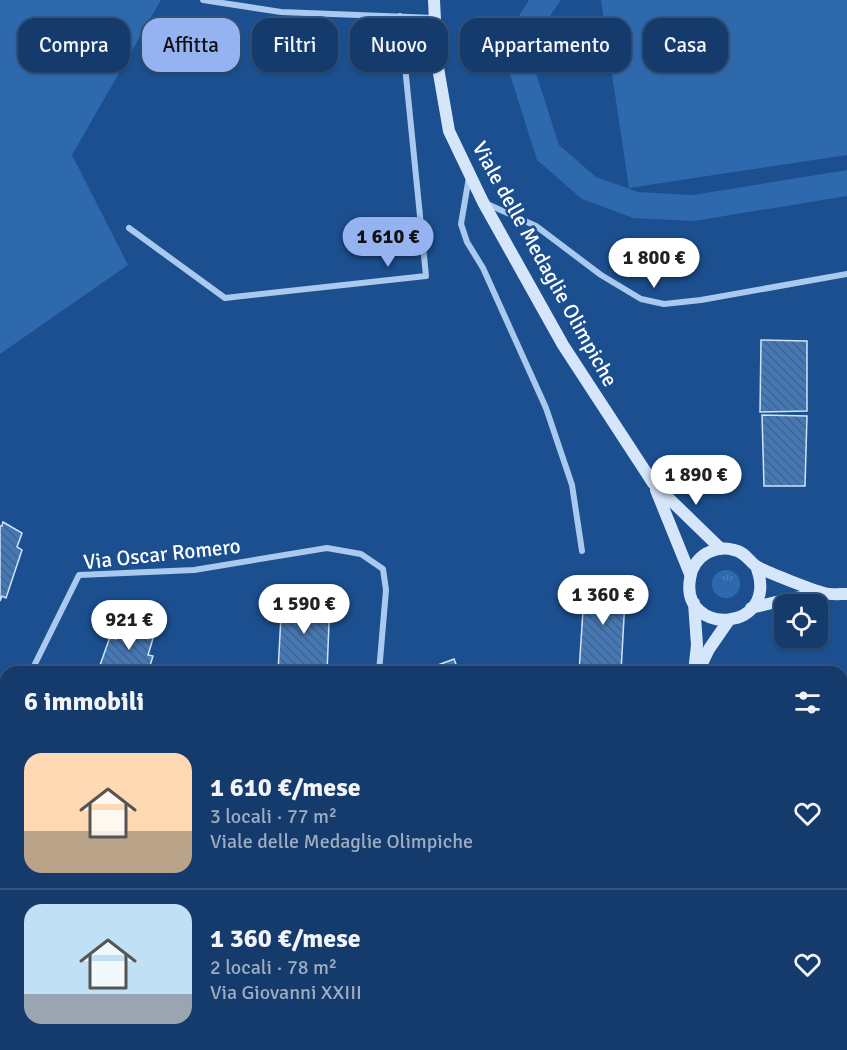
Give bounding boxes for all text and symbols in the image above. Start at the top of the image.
chip: Compra [18,18,130,72]
chip: Affitta [142,18,240,72]
chip: Filtri [252,18,338,72]
chip: Nuovo [350,18,448,72]
chip: Appartamento [460,18,631,72]
chip: Casa [643,18,728,72]
street label: Viale delle Medaglie Olimpiche [467,137,623,391]
pin: 1 610 € [333,217,443,268]
text: 1 610 € [357,224,419,249]
pin: 1 800 € [599,238,709,289]
text: 1 800 € [623,245,685,270]
pin: 1 890 € [641,455,751,506]
text: 1 890 € [665,462,727,487]
street label: Via Oscar Romero [82,533,242,575]
pin: 1 360 € [548,575,658,626]
text: 1 360 € [572,582,634,607]
pin: 1 590 € [249,584,359,635]
text: 1 590 € [273,591,335,616]
map controls [774,594,828,648]
button: locate [774,594,828,648]
pin: 921 € [87,600,171,651]
text: 921 € [105,607,153,632]
text: 6 immobili [24,686,144,718]
icon: filters [791,686,824,719]
text: 1 610 €/mese [210,772,361,804]
icon: home [72,777,144,849]
icon: heart [791,797,824,830]
text: 3 locali · 77 m² [210,804,337,829]
text: Viale delle Medaglie Olimpiche [210,829,473,854]
text: 1 360 €/mese [210,923,361,955]
icon: home [72,928,144,1000]
icon: heart [791,948,824,981]
text: 2 locali · 78 m² [210,955,337,980]
text: Via Giovanni XXIII [210,980,362,1005]

